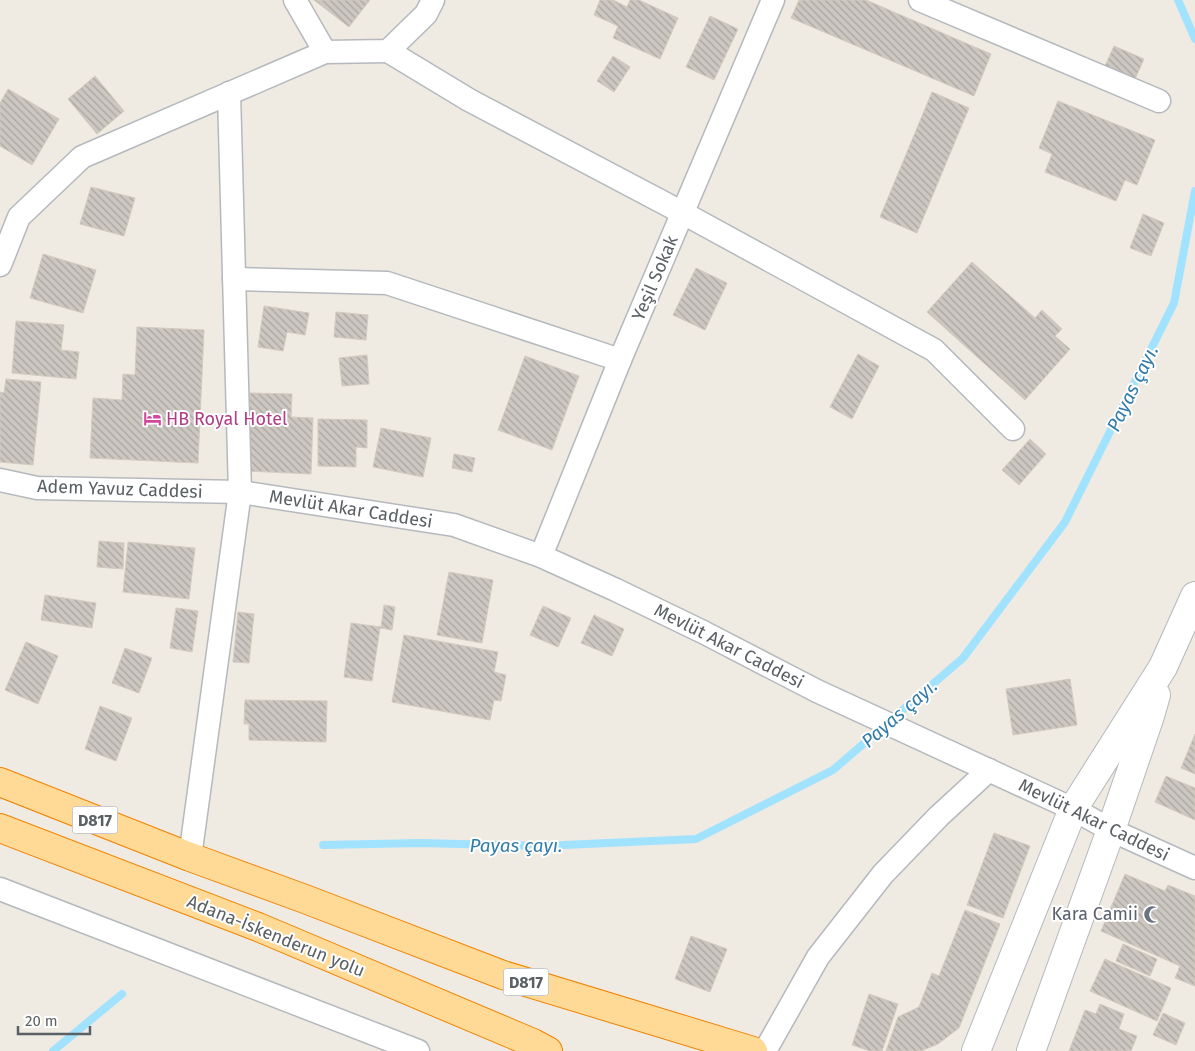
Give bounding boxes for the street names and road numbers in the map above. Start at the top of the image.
street label: Yeşil Sokak [627,231,683,324]
street label: Adem Yavuz Caddesi [37,475,203,503]
street label: Mevlüt Akar Caddesi [268,485,434,533]
street label: Mevlüt Akar Caddesi [651,599,807,693]
street label: Mevlüt Akar Caddesi [1015,774,1173,866]
road number: D817 [72,806,118,834]
street label: Adana-İskenderun yolu [184,890,368,982]
road number: D817 [504,969,548,996]

